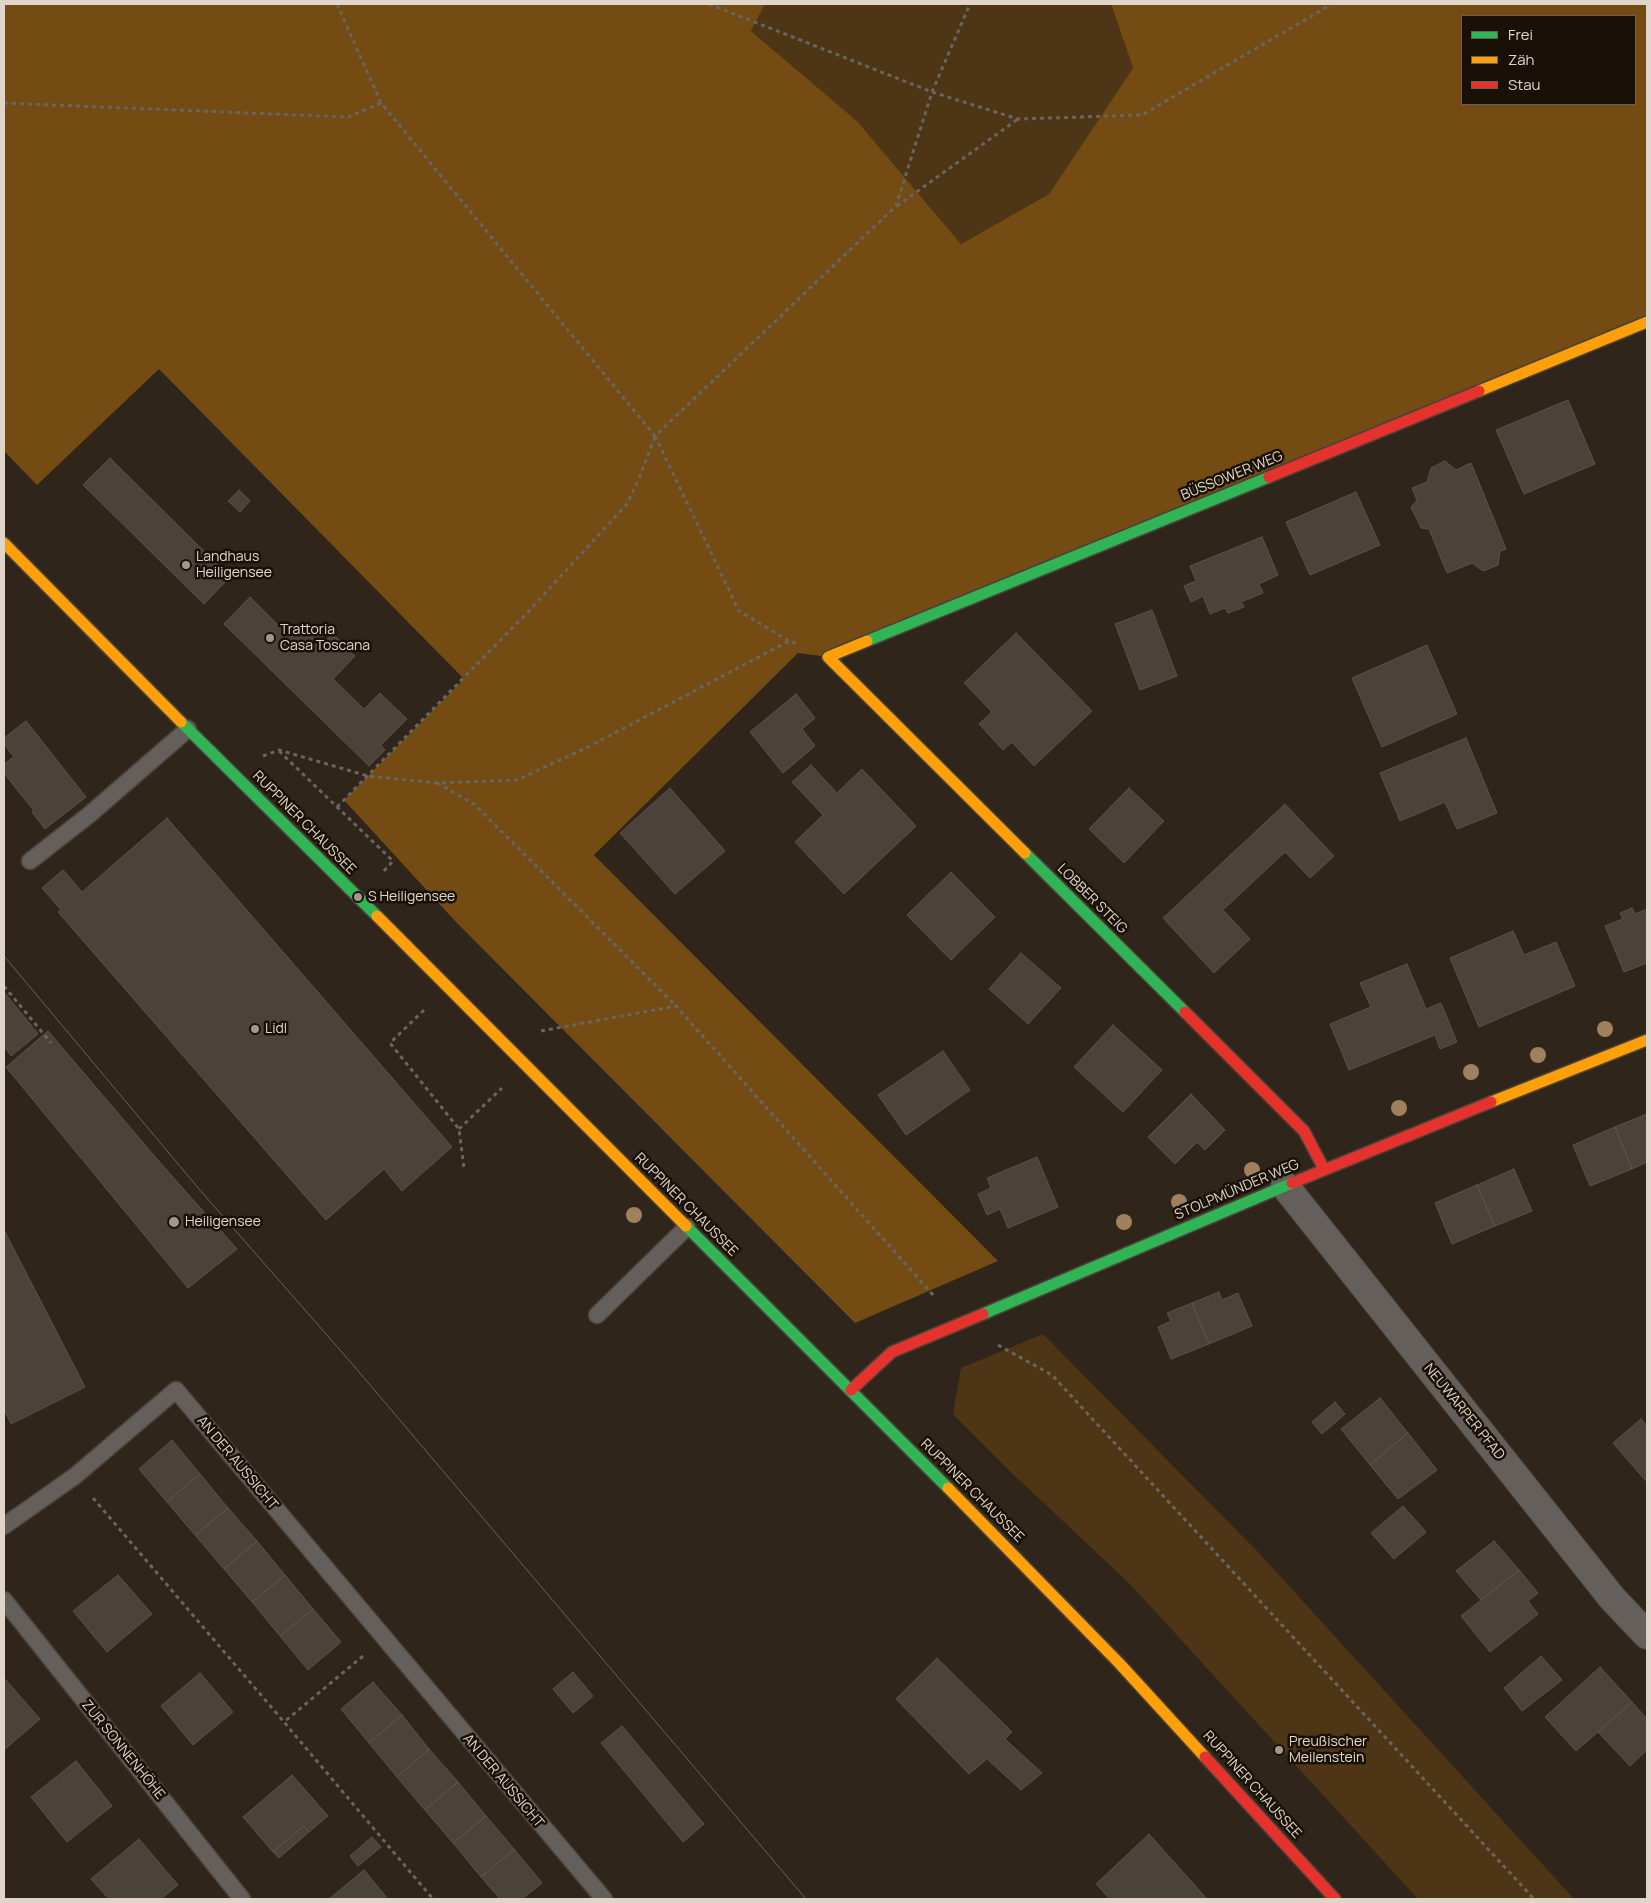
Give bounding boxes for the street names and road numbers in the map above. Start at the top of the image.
street label: BÜSSOWER WEG [1179,448,1285,504]
street label: RUPPINER CHAUSSEE [249,768,359,878]
street label: LOBBER STEIG [1054,861,1130,937]
street label: RUPPINER CHAUSSEE [631,1150,741,1260]
street label: STOLPMÜNDER WEG [1172,1156,1302,1224]
street label: NEUWARPER PFAD [1420,1361,1508,1463]
street label: AN DER AUSSICHT [193,1413,281,1513]
street label: RUPPINER CHAUSSEE [917,1436,1027,1546]
street label: ZUR SONNENHÖHE [78,1697,168,1803]
street label: RUPPINER CHAUSSEE [1199,1728,1305,1842]
street label: AN DER AUSSICHT [459,1731,547,1831]

